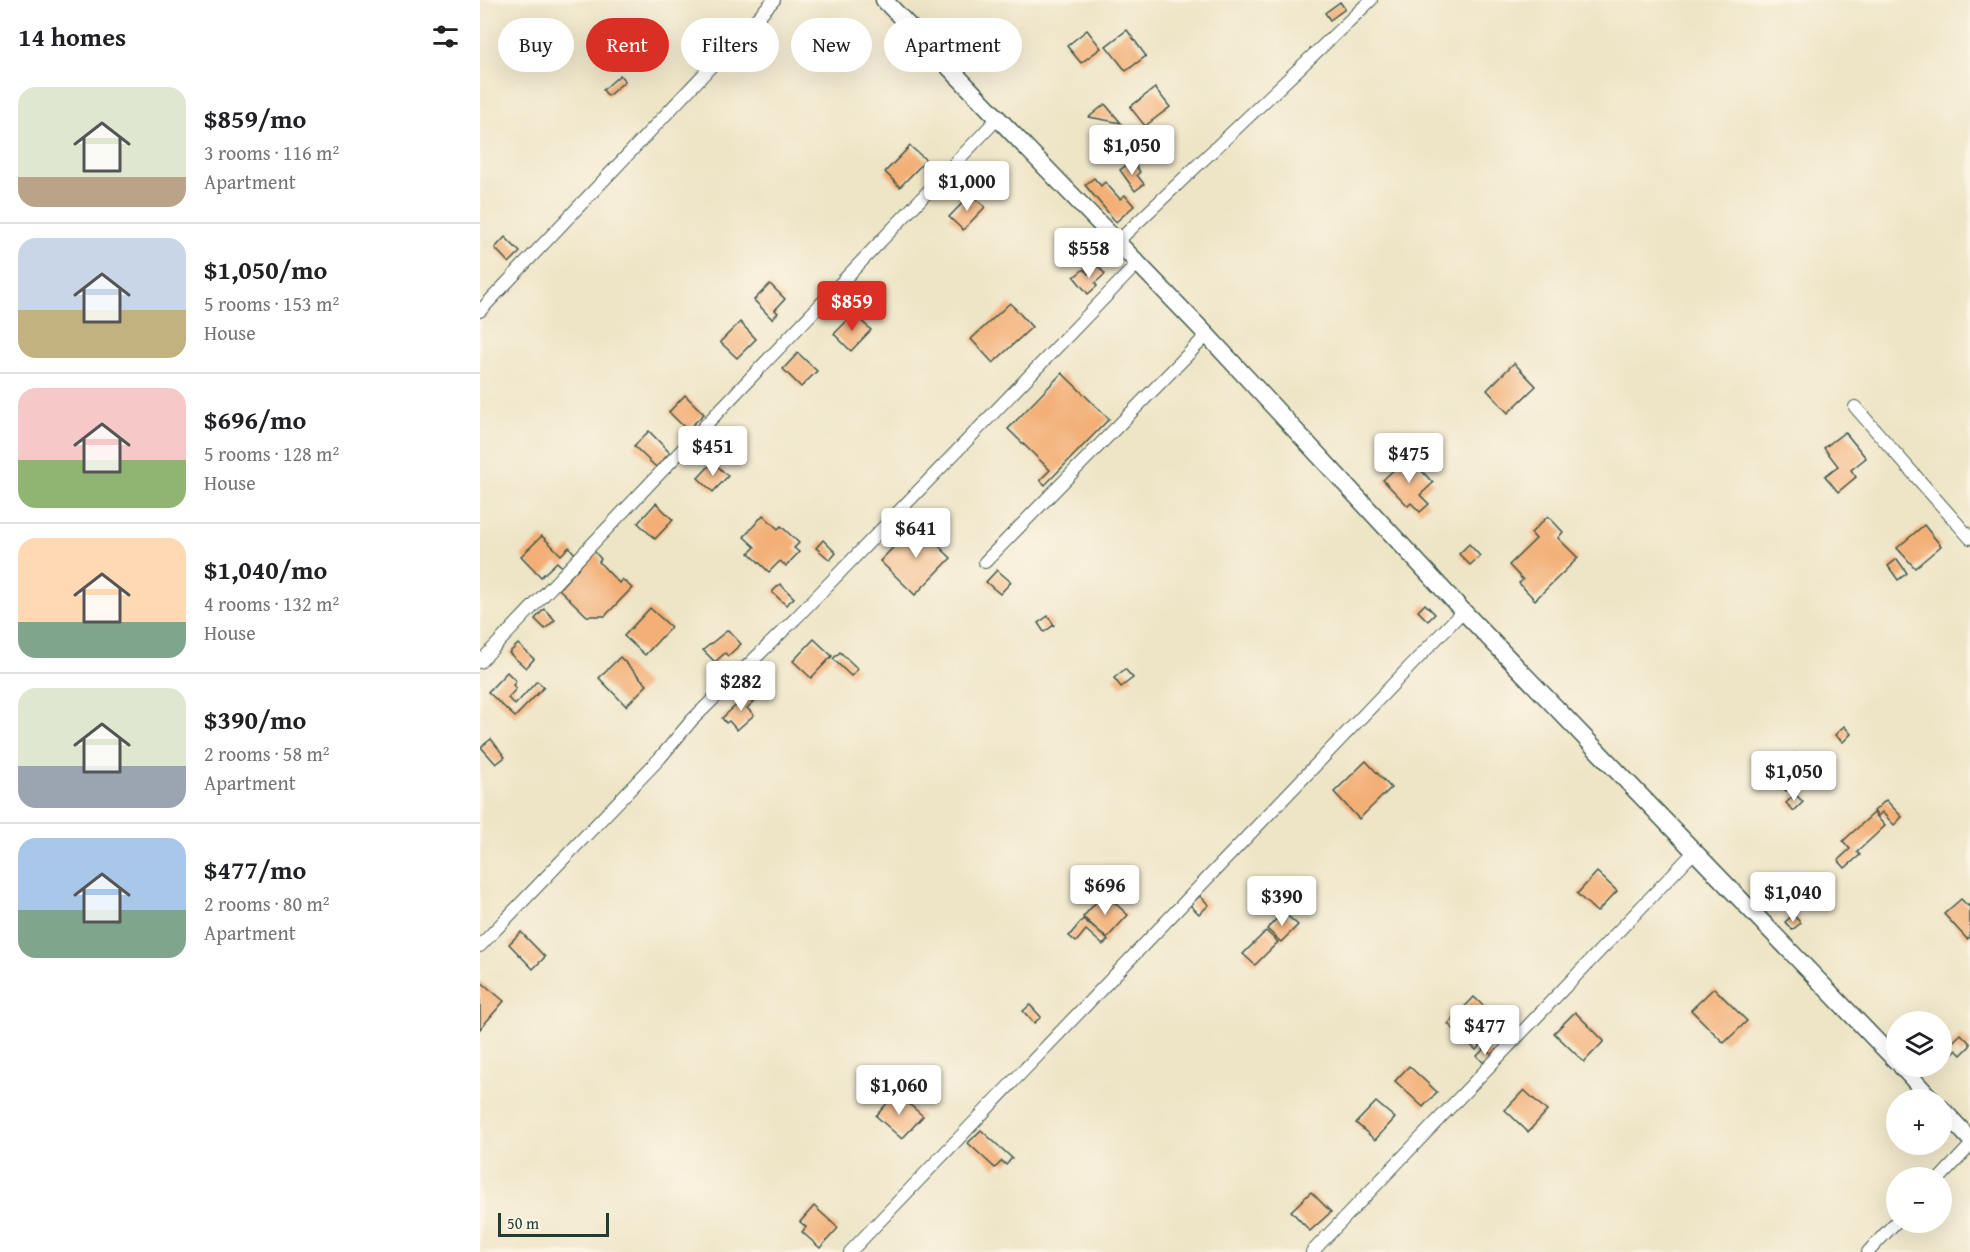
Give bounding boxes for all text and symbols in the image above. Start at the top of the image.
text: 14 homes [18,17,126,56]
chip: Buy [498,18,574,72]
chip: Rent [586,18,669,72]
chip: Filters [681,18,779,72]
chip: New [791,18,872,72]
chip: Apartment [884,18,1022,72]
icon: filters [429,20,462,53]
text: $859/mo [204,99,306,138]
icon: home [66,111,138,183]
pin: $1,050 [1083,125,1181,176]
text: $1,050 [1103,130,1161,159]
text: 3 rooms · 116 m² [204,138,339,167]
pin: $1,000 [918,161,1016,212]
text: $1,000 [938,166,996,195]
text: Apartment [204,167,296,196]
pin: $558 [1053,228,1125,279]
text: $558 [1068,233,1110,262]
text: $1,050/mo [204,250,327,289]
icon: home [66,262,138,334]
pin: $859 [816,281,888,332]
text: $859 [831,286,873,315]
text: 5 rooms · 153 m² [204,289,339,318]
text: House [204,318,256,347]
text: $696/mo [204,400,306,439]
icon: home [66,412,138,484]
pin: $451 [677,426,749,477]
text: $451 [692,431,734,460]
pin: $475 [1373,433,1445,484]
text: $475 [1388,438,1430,467]
text: 5 rooms · 128 m² [204,439,339,468]
text: House [204,468,256,497]
pin: $641 [880,508,952,559]
text: $641 [895,513,937,542]
text: $1,040/mo [204,550,327,589]
icon: home [66,562,138,634]
text: 4 rooms · 132 m² [204,589,339,618]
text: House [204,618,256,647]
pin: $282 [705,661,777,712]
text: $282 [720,666,762,695]
text: $390/mo [204,700,306,739]
icon: home [66,712,138,784]
text: 2 rooms · 58 m² [204,739,330,768]
pin: $1,050 [1745,751,1843,802]
text: $1,050 [1765,756,1823,785]
text: Apartment [204,768,296,797]
text: $477/mo [204,850,306,889]
icon: home [66,862,138,934]
pin: $696 [1069,865,1141,916]
text: $696 [1084,870,1126,899]
pin: $1,040 [1744,872,1842,923]
pin: $390 [1246,876,1318,927]
text: $1,040 [1764,877,1822,906]
text: $390 [1261,881,1303,910]
text: 2 rooms · 80 m² [204,889,330,918]
text: Apartment [204,918,296,947]
pin: $477 [1449,1005,1521,1056]
text: $477 [1464,1010,1506,1039]
map controls [1886,1011,1952,1233]
button: layers [1886,1011,1952,1077]
pin: $1,060 [850,1065,948,1116]
text: $1,060 [870,1070,928,1099]
button: + [1886,1089,1952,1155]
button: − [1886,1167,1952,1233]
scale bar [498,1210,609,1238]
text: 50 m [507,1211,539,1235]

